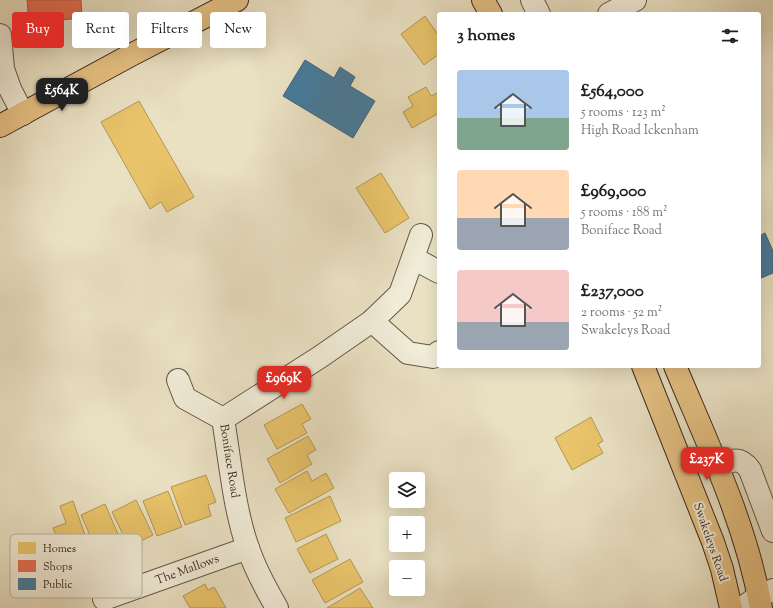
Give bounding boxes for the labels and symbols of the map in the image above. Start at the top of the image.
pin: £564K [34,78,90,112]
pin: £969K [256,366,312,400]
street label: Boniface Road [214,423,244,500]
pin: £237K [679,447,735,481]
street label: Swakeleys Road [688,500,732,584]
legend [10,534,142,598]
text: Homes [43,541,76,557]
street label: The Mallows [153,550,222,590]
text: Shops [43,559,72,575]
text: Public [43,577,72,593]

